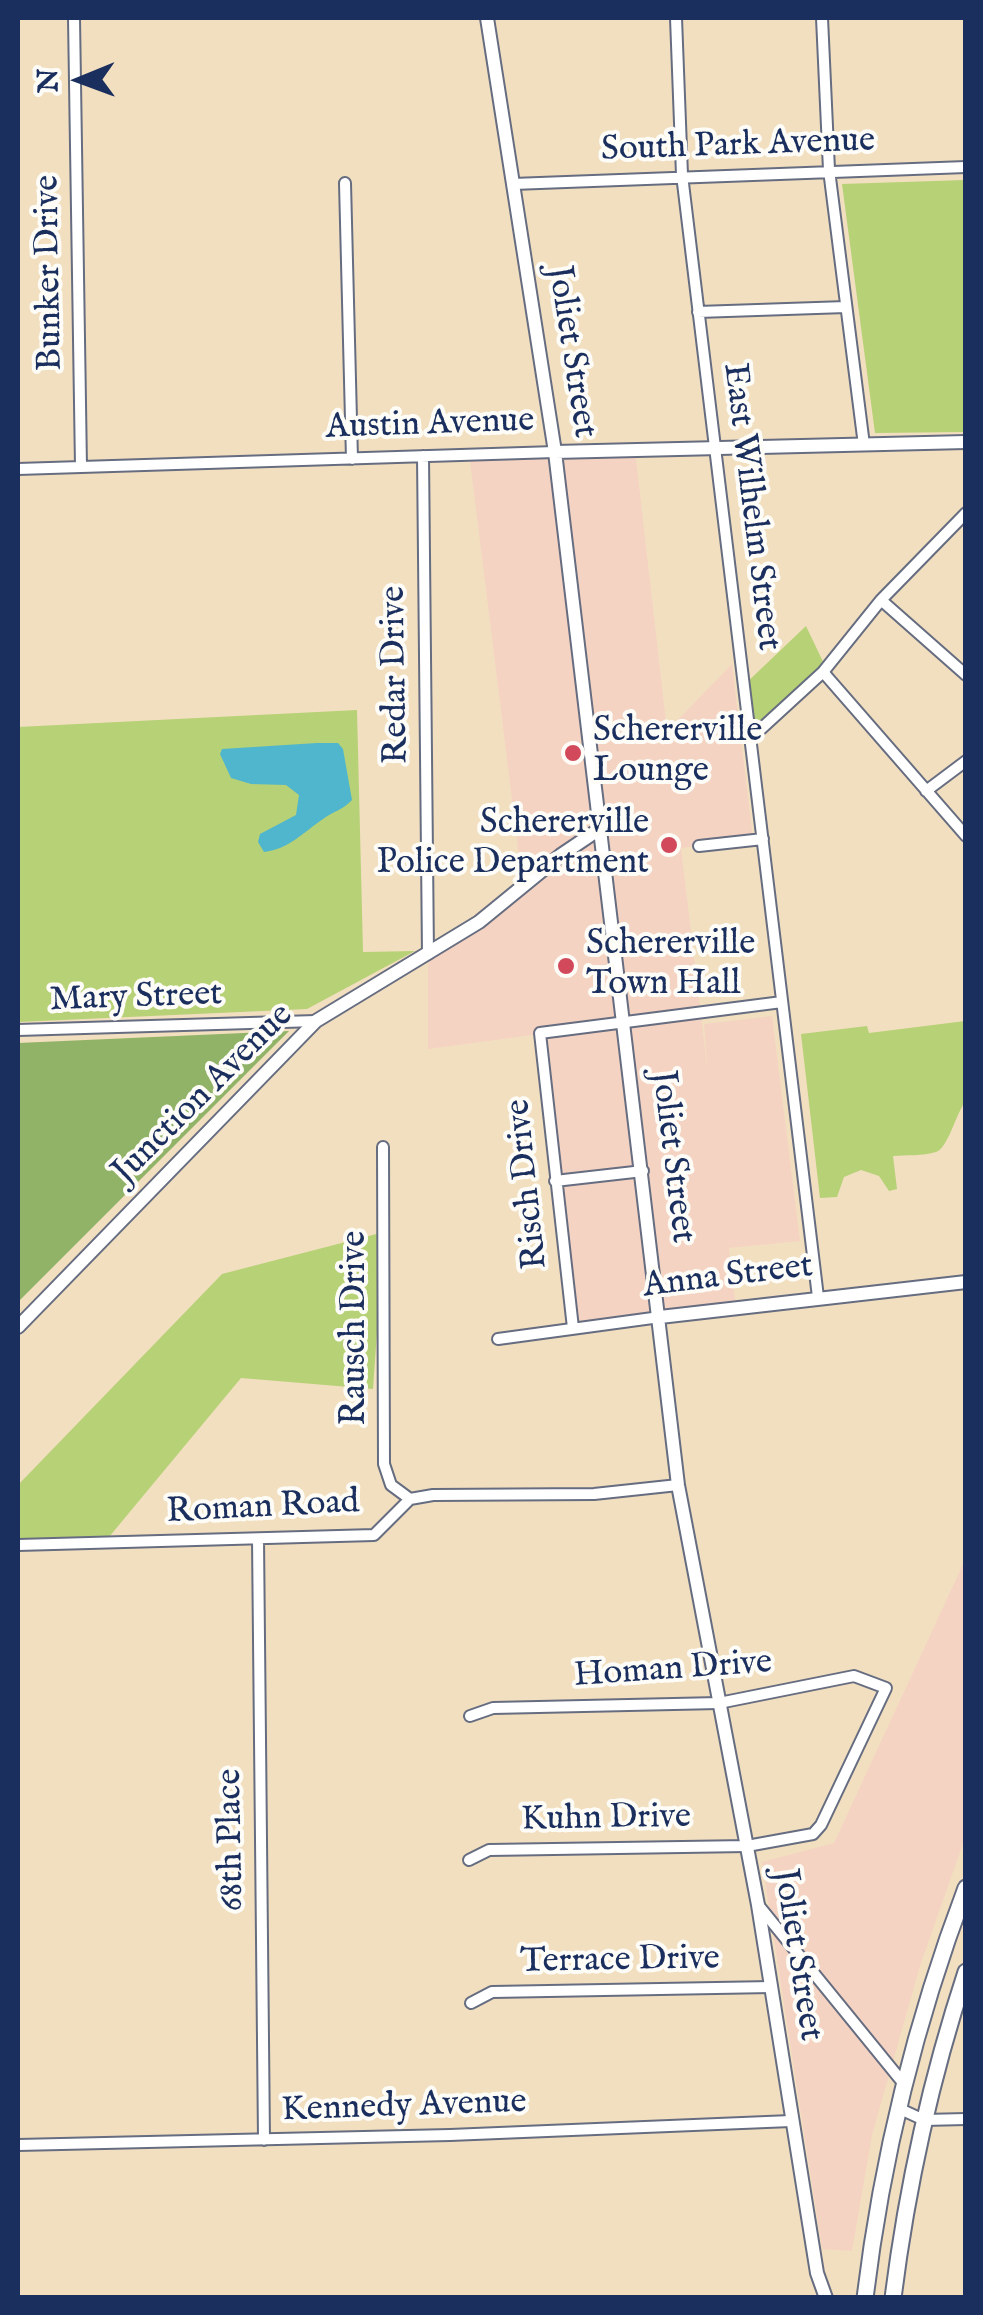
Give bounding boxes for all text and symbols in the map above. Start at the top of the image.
north arrow [30,30,130,130]
text: N [32,68,67,93]
street label: South Park Avenue [600,121,876,173]
street label: Bunker Drive [28,174,74,372]
street label: Joliet Street [536,263,604,441]
street label: East Wilhelm Street [712,361,788,653]
street label: Austin Avenue [325,401,535,451]
street label: Redar Drive [374,585,420,765]
place label: Schererville Lounge [593,712,762,794]
marker: Schererville Lounge [562,742,584,764]
place label: Schererville Police Department [377,804,649,886]
marker: Schererville Police Department [658,834,680,856]
place label: Schererville Town Hall [586,925,755,1007]
marker: Schererville Town Hall [555,955,577,977]
street label: Mary Street [49,975,223,1023]
street label: Junction Avenue [105,996,303,1194]
street label: Joliet Street [640,1068,702,1246]
street label: Risch Drive [499,1097,559,1271]
street label: Rausch Drive [336,1231,378,1425]
street label: Anna Street [641,1247,815,1309]
street label: Roman Road [166,1483,360,1535]
street label: Homan Drive [573,1643,773,1699]
street label: 68th Place [211,1768,255,1912]
street label: Kuhn Drive [521,1798,691,1842]
street label: Joliet Street [762,1866,830,2044]
street label: Terrace Drive [520,1939,720,1985]
street label: Kennedy Avenue [281,2083,527,2133]

